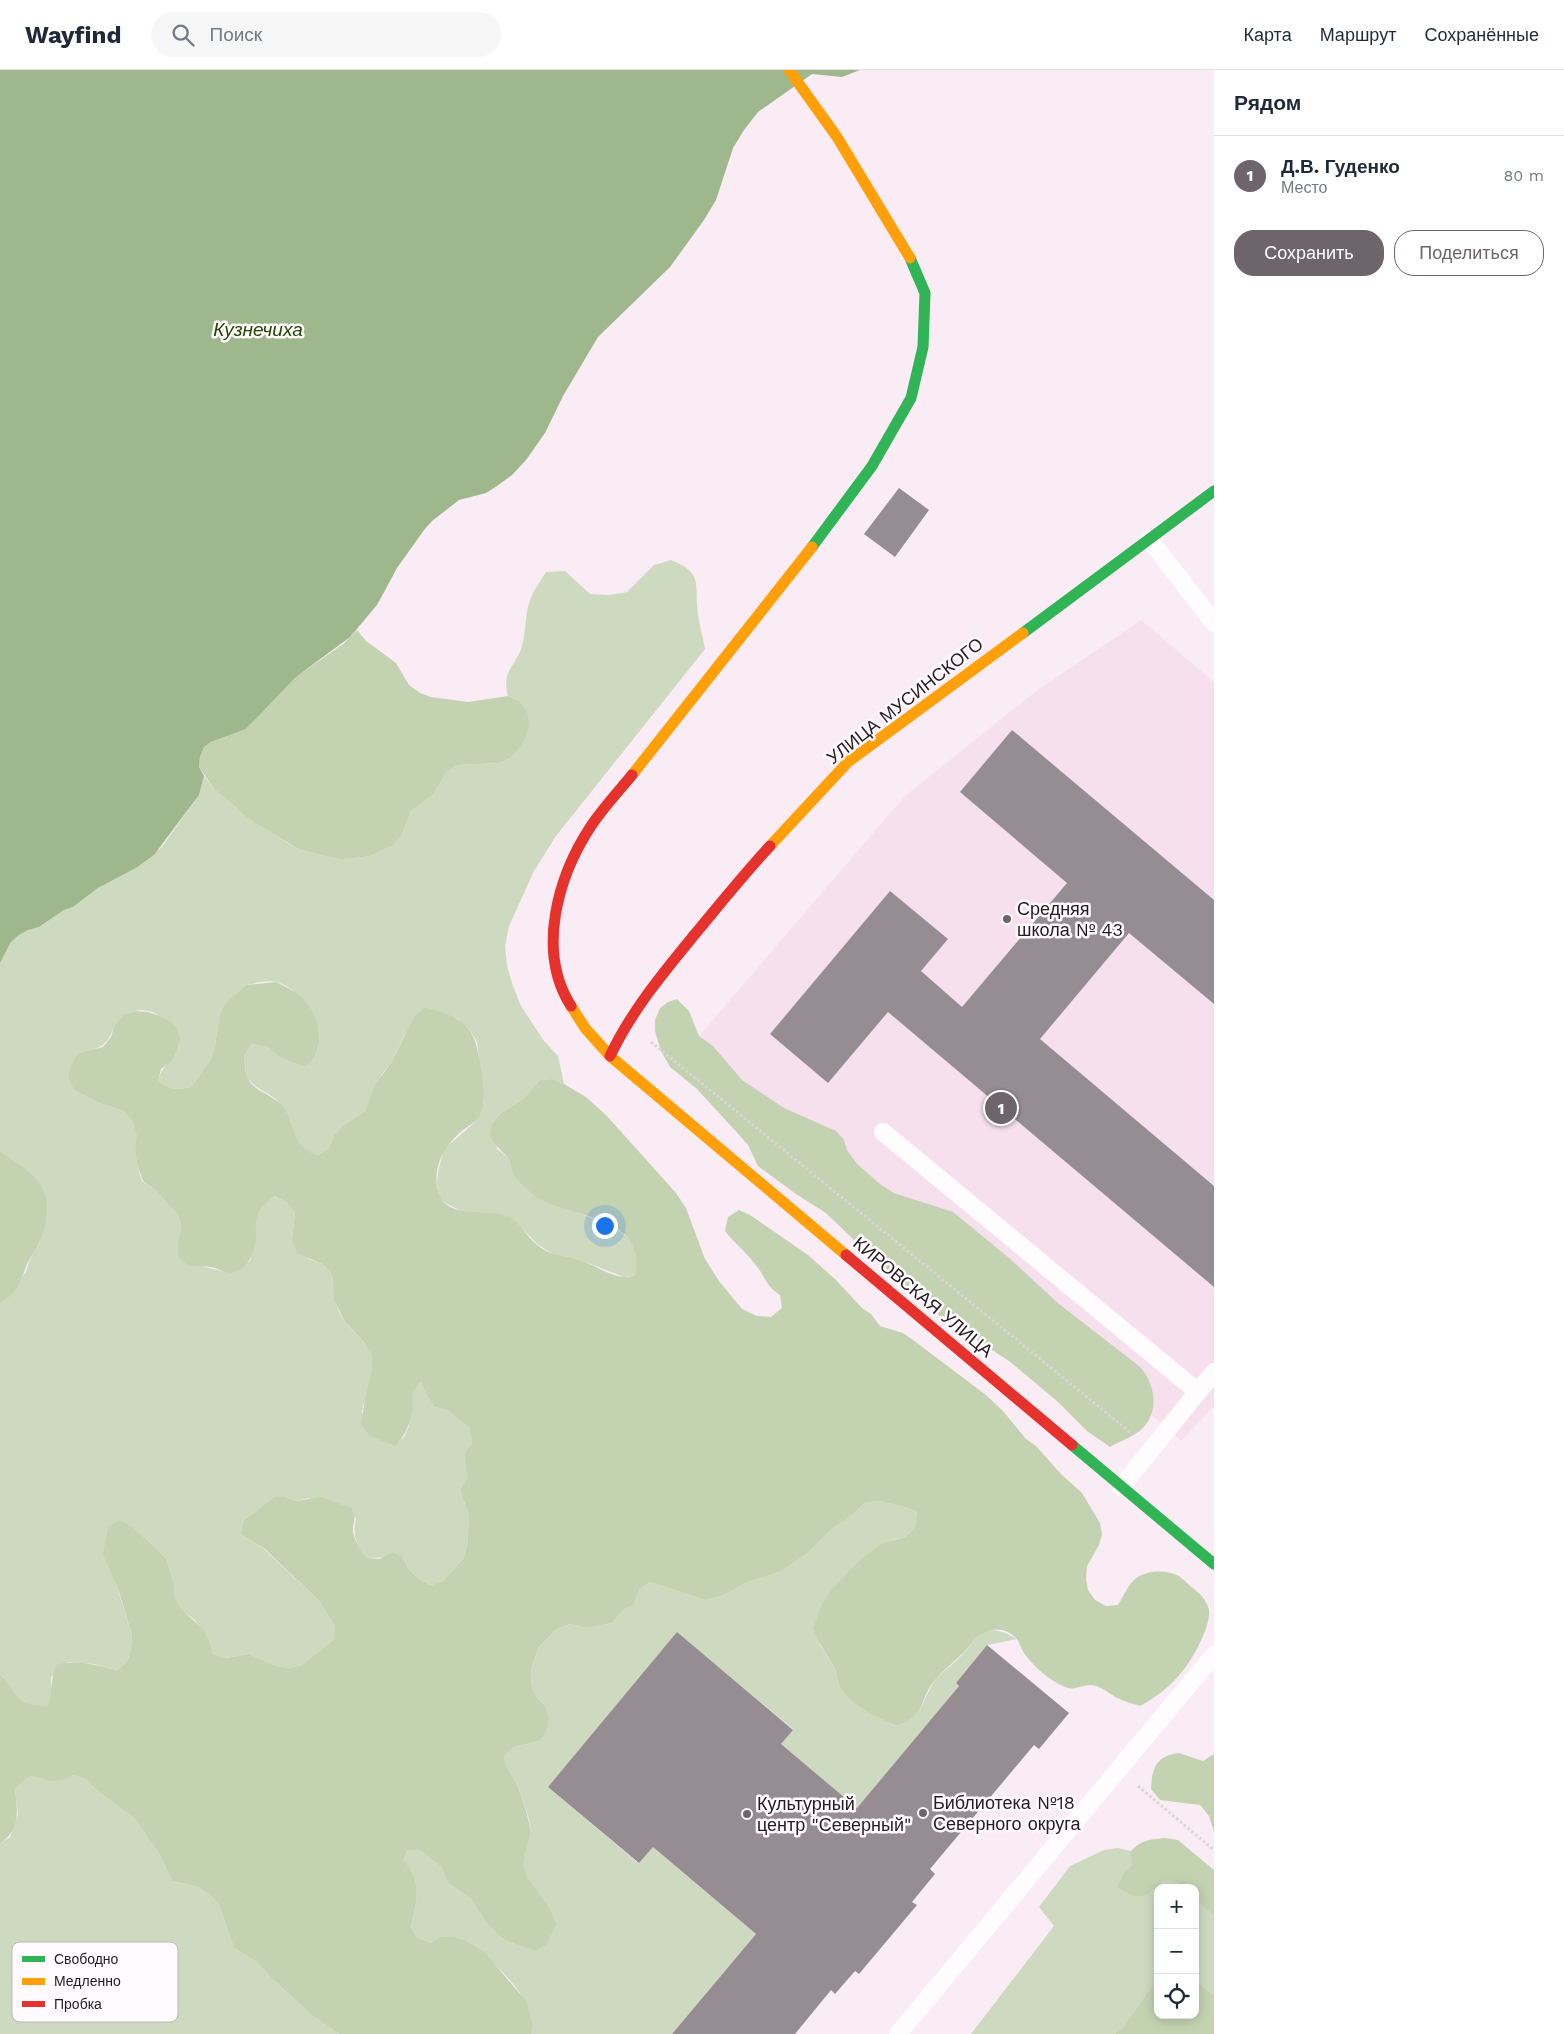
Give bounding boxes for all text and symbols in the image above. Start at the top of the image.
search box [151,12,501,57]
text: Wayfind [25,21,121,49]
icon: search [169,21,197,49]
text: Поиск [209,23,262,46]
text: Карта [1244,24,1292,45]
text: Маршрут [1320,24,1396,45]
text: Сохранённые [1424,24,1539,45]
text: Рядом [1234,90,1301,115]
text: Д.В. Гуденко [1281,155,1400,178]
text: 1 [1247,166,1253,185]
text: 80 m [1503,166,1544,185]
text: Место [1281,178,1327,197]
button: Сохранить [1234,230,1384,276]
button: Поделиться [1394,230,1544,276]
water label: Кузнечиха [213,318,303,341]
street label: УЛИЦА МУСИНСКОГО [822,633,987,768]
place label: Средняя школа № 43 [1017,898,1123,940]
marker: Средняя школа № 43 [1001,913,1013,925]
pin: 1 [985,1089,1017,1127]
your location [592,1213,618,1239]
street label: КИРОВСКАЯ УЛИЦА [849,1232,997,1361]
place label: Библиотека №18 Северного округа [933,1792,1082,1834]
place label: Культурный центр "Северный" [757,1793,911,1835]
marker: Библиотека №18 Северного округа [917,1807,929,1819]
marker: Культурный центр "Северный" [741,1808,753,1820]
map controls [1154,1884,1199,2019]
button: + [1154,1884,1199,1929]
button: − [1154,1929,1199,1974]
legend [12,1942,178,2022]
text: Свободно [54,1951,119,1967]
text: Медленно [54,1973,121,1989]
button: locate [1154,1974,1199,2019]
text: Пробка [54,1996,102,2012]

